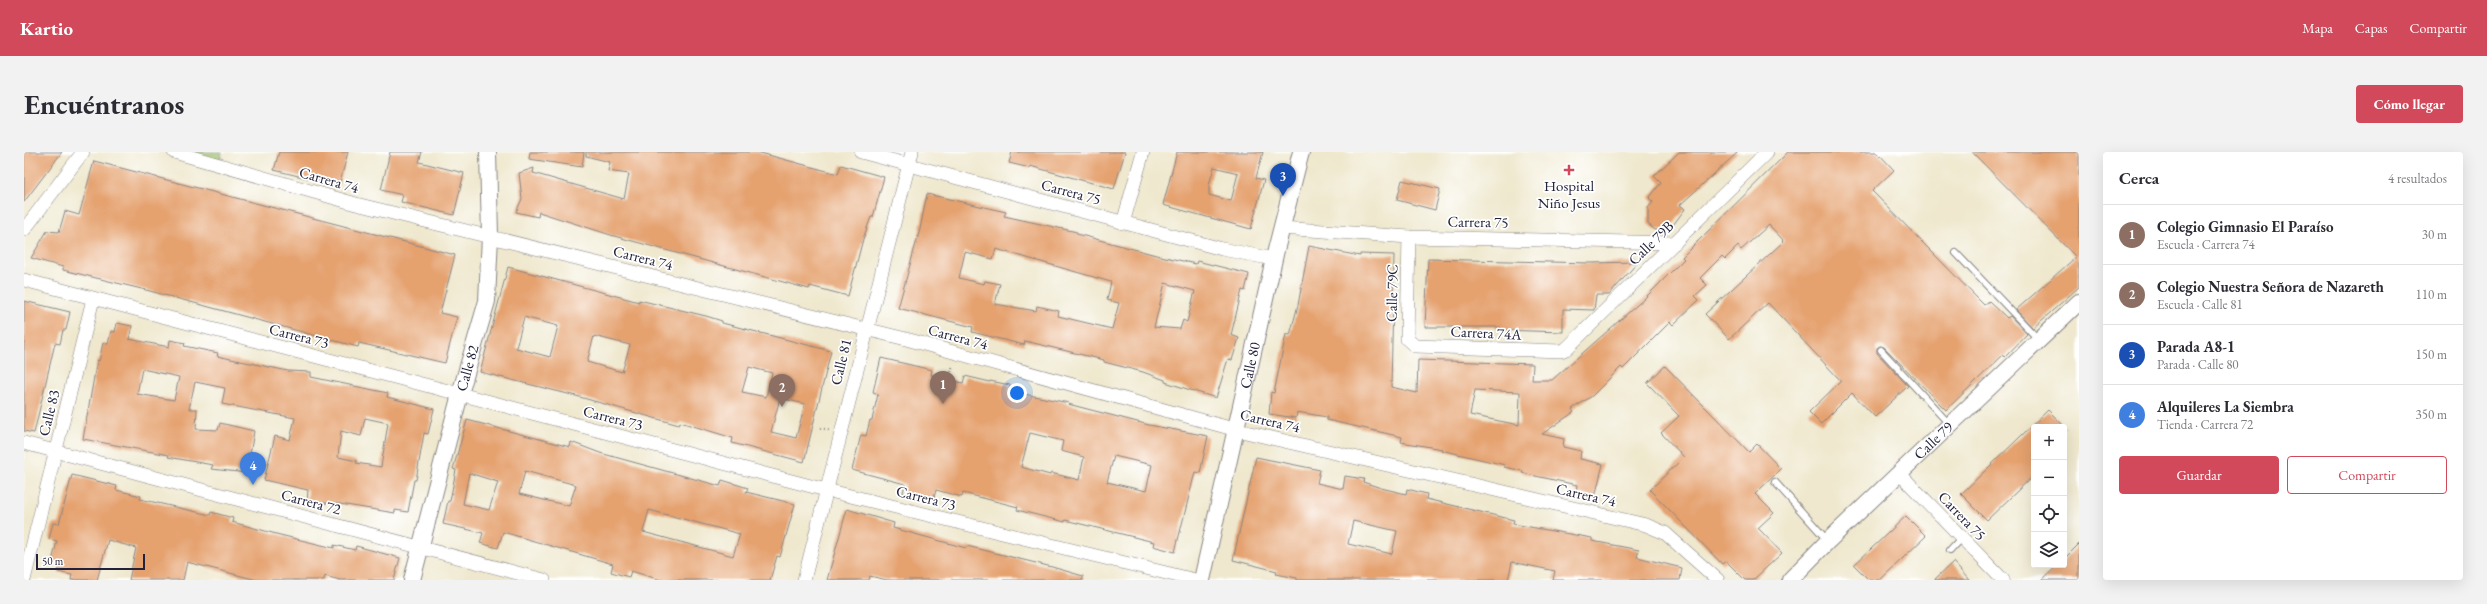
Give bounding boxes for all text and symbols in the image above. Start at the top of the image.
text: Kartio [20,16,73,41]
text: Mapa [2302,19,2333,37]
text: Capas [2355,19,2387,37]
text: Compartir [2409,19,2467,37]
button: Cómo llegar [2356,85,2463,123]
text: Encuéntranos [24,86,184,122]
street label: Carrera 74 [297,162,362,197]
pin: 3 [1270,163,1296,196]
marker: Hospital Niño Jesus [1563,164,1575,176]
text: Cerca [2119,167,2159,189]
text: 4 resultados [2388,170,2447,187]
street label: Carrera 75 [1039,174,1103,209]
place label: Hospital Niño Jesus [1538,176,1600,212]
street label: Carrera 75 [1447,211,1509,232]
street label: Calle 79B [1624,216,1677,269]
text: Colegio Gimnasio El Paraíso [2157,217,2333,236]
text: 1 [2129,226,2135,243]
text: 30 m [2422,226,2447,243]
text: Escuela · Carrera 74 [2157,236,2255,253]
street label: Carrera 74 [611,241,676,274]
street label: Calle 79C [1381,264,1402,322]
text: Colegio Nuestra Señora de Nazareth [2157,277,2384,296]
text: 2 [2129,286,2135,303]
text: 110 m [2416,286,2447,303]
text: Escuela · Calle 81 [2157,296,2243,313]
street label: Carrera 73 [267,319,331,352]
street label: Carrera 74 [926,319,991,354]
street label: Carrera 74A [1450,321,1523,344]
street label: Calle 81 [826,337,855,387]
text: Parada A8-1 [2157,337,2235,356]
street label: Calle 80 [1235,340,1264,390]
street label: Calle 82 [451,342,483,393]
text: 3 [2129,346,2135,363]
text: 150 m [2416,346,2447,363]
text: Parada · Calle 80 [2157,356,2239,373]
pin: 1 [930,371,956,404]
pin: 2 [769,374,795,407]
your location [1007,383,1027,403]
street label: Calle 83 [34,388,63,438]
text: Alquileres La Siembra [2157,397,2294,416]
street label: Carrera 73 [581,401,645,434]
street label: Carrera 74 [1238,404,1303,437]
text: 4 [2129,406,2135,423]
text: 350 m [2416,406,2447,423]
text: Tienda · Carrera 72 [2157,416,2253,433]
street label: Calle 79 [1909,417,1957,463]
map controls [2031,424,2067,568]
button: + [2031,424,2067,460]
pin: 4 [240,452,266,485]
button: Guardar [2119,456,2279,494]
button: Compartir [2287,456,2447,494]
button: − [2031,460,2067,496]
street label: Carrera 74 [1554,478,1619,511]
street label: Carrera 73 [894,481,958,514]
street label: Carrera 72 [279,484,344,519]
street label: Carrera 75 [1934,487,1990,544]
button: locate [2031,496,2067,532]
button: layers [2031,532,2067,568]
scale bar [36,552,145,571]
text: 50 m [42,554,63,568]

